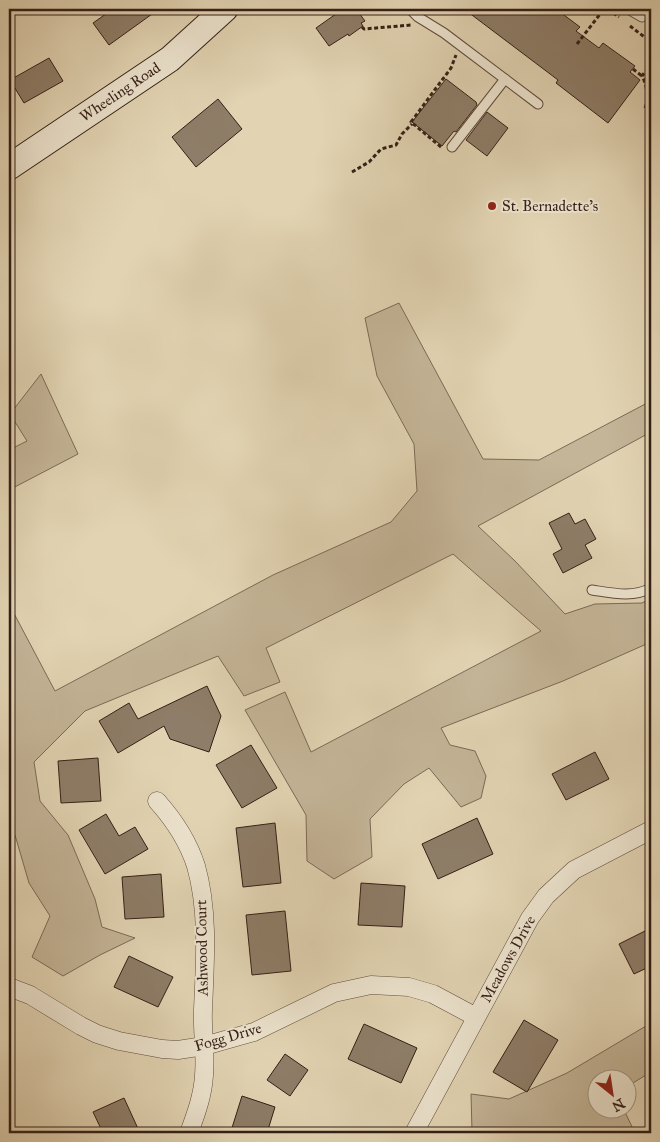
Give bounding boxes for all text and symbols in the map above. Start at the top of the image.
street label: Wheeling Road [76,58,164,126]
place label: St. Bernadette's [502,197,598,215]
marker: St. Bernadette's [486,200,498,212]
street label: Ashwood Court [192,899,212,997]
street label: Meadows Drive [477,913,539,1005]
street label: Fogg Drive [192,1019,264,1055]
north arrow [588,1070,638,1120]
text: N [609,1094,628,1115]

